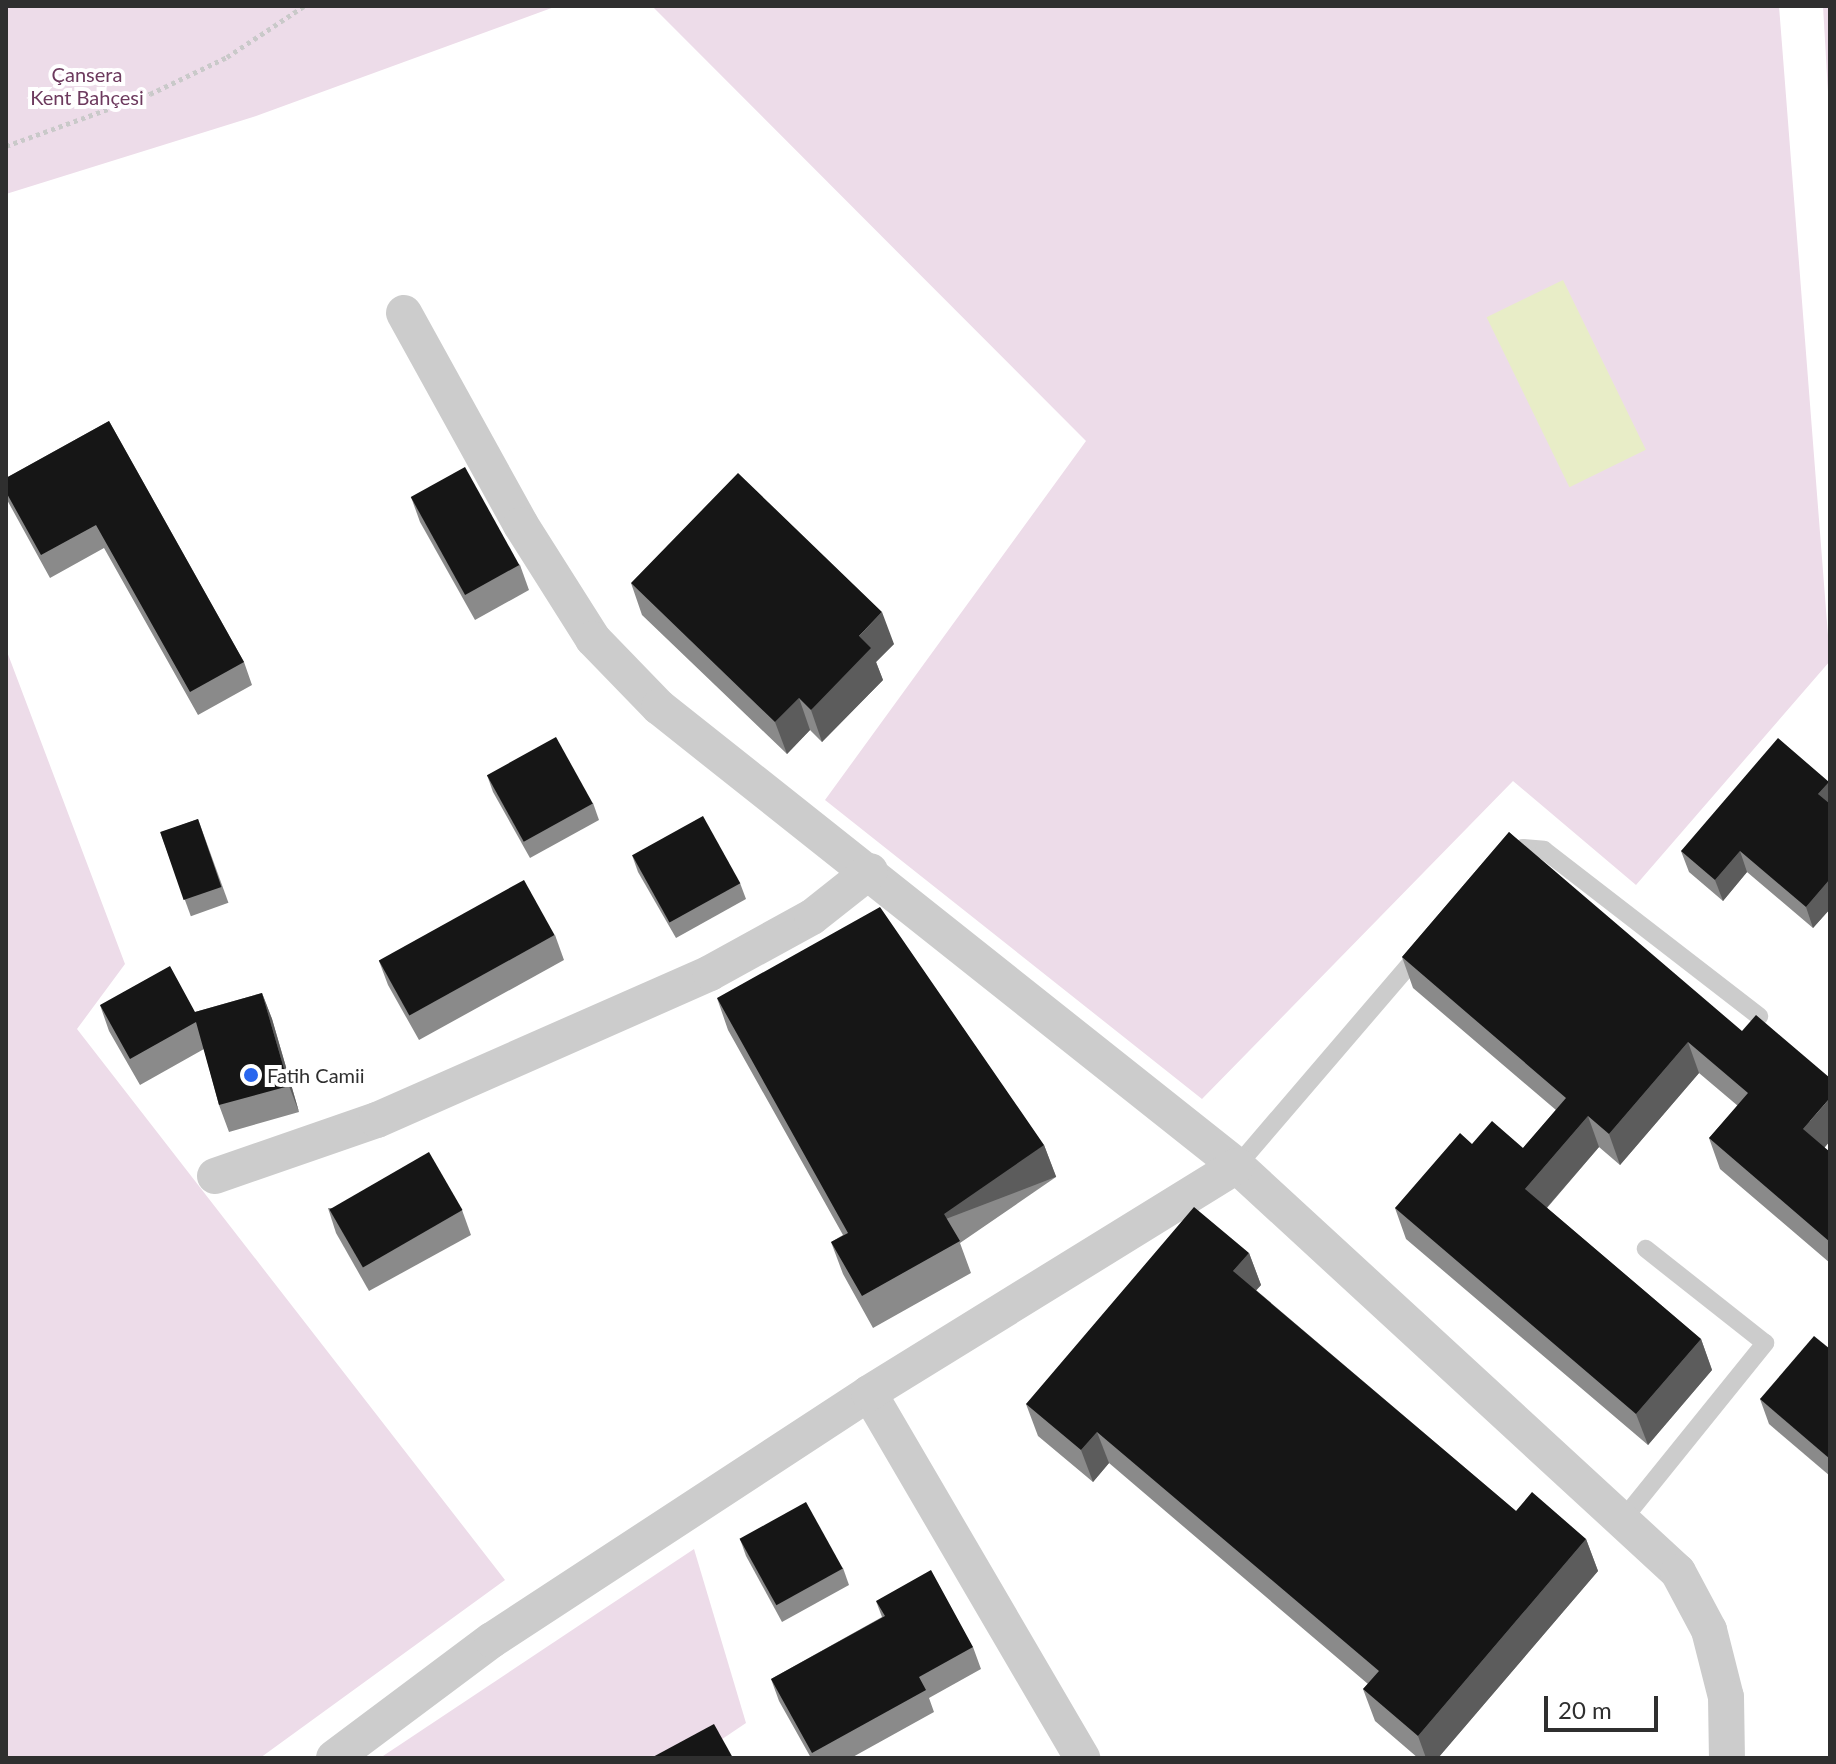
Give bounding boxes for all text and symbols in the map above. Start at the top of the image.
park label: Çansera Kent Bahçesi [30,63,144,110]
place label: Fatih Camii [267,1063,365,1087]
marker: Fatih Camii [242,1066,260,1084]
scale bar [1548,1680,1662,1730]
text: 20 m [1558,1695,1612,1724]

